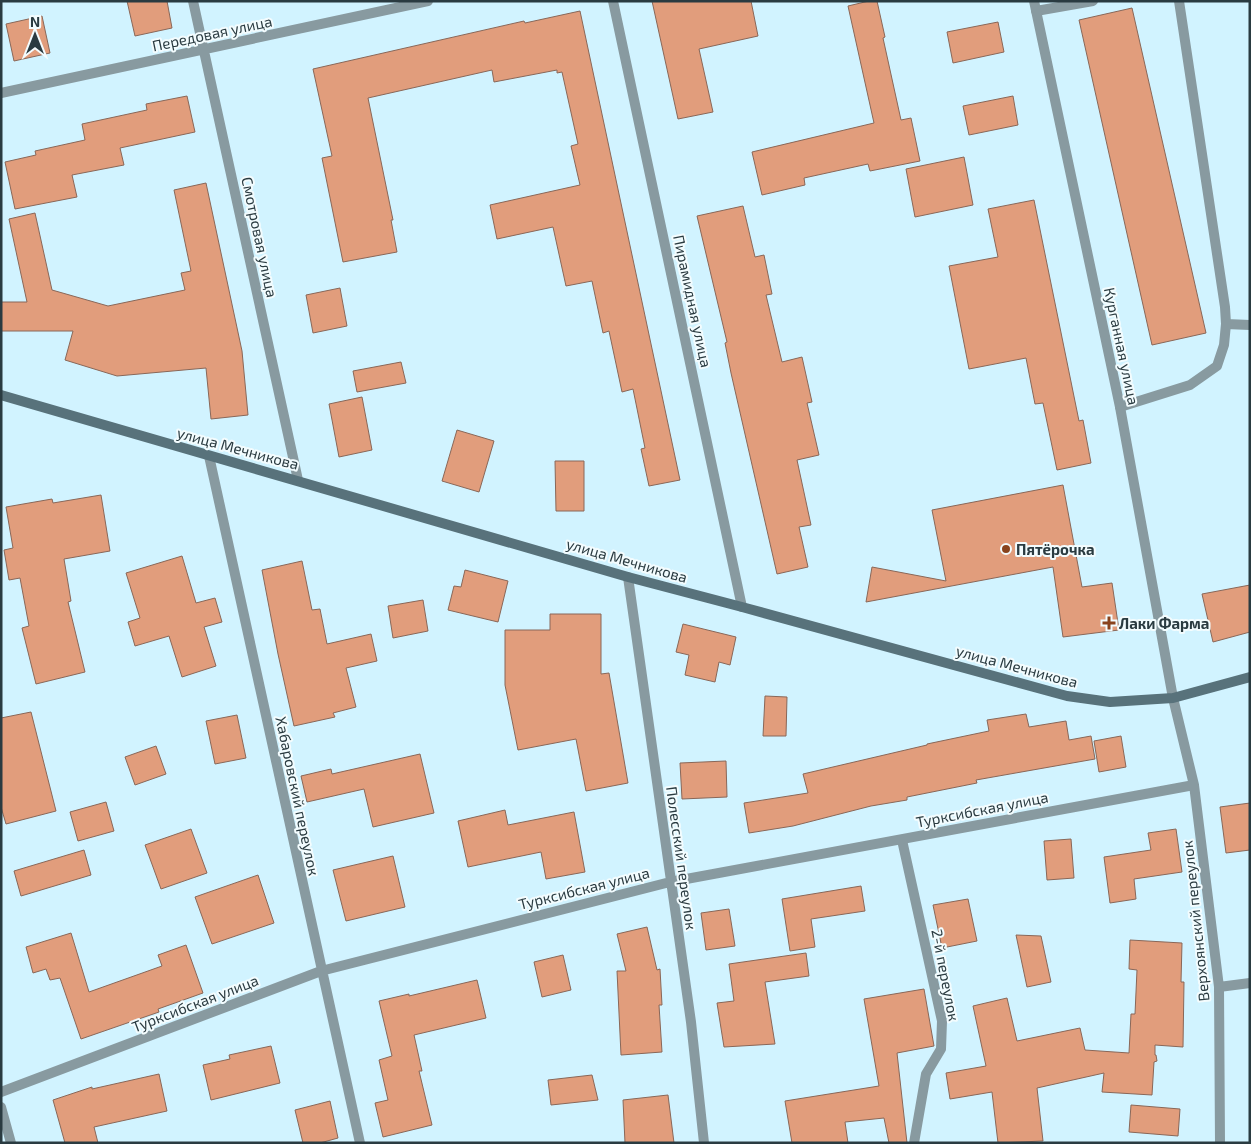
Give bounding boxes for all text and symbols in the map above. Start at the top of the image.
north arrow [10,10,60,60]
street label: Передовая улица [150,11,274,55]
text: N [30,13,40,30]
street label: Смотровая улица [237,175,282,299]
street label: Пирамидная улица [669,233,716,369]
street label: Курганная улица [1100,286,1143,407]
street label: улица Мечникова [175,423,301,474]
street label: улица Мечникова [564,534,690,587]
place label: Пятёрочка [1016,540,1095,558]
marker: Пятёрочка [1000,543,1012,555]
place label: Лаки Фарма [1119,614,1209,632]
marker: Лаки Фарма [1103,617,1115,629]
street label: улица Мечникова [954,641,1080,692]
street label: Хабаровский переулок [271,715,324,878]
street label: Полесский переулок [662,785,701,931]
street label: Турксибская улица [914,787,1050,832]
street label: Верхоянский переулок [1178,839,1213,1002]
street label: Турксибская улица [517,863,652,914]
street label: 2-й переулок [927,927,964,1023]
street label: Турксибская улица [129,971,261,1036]

